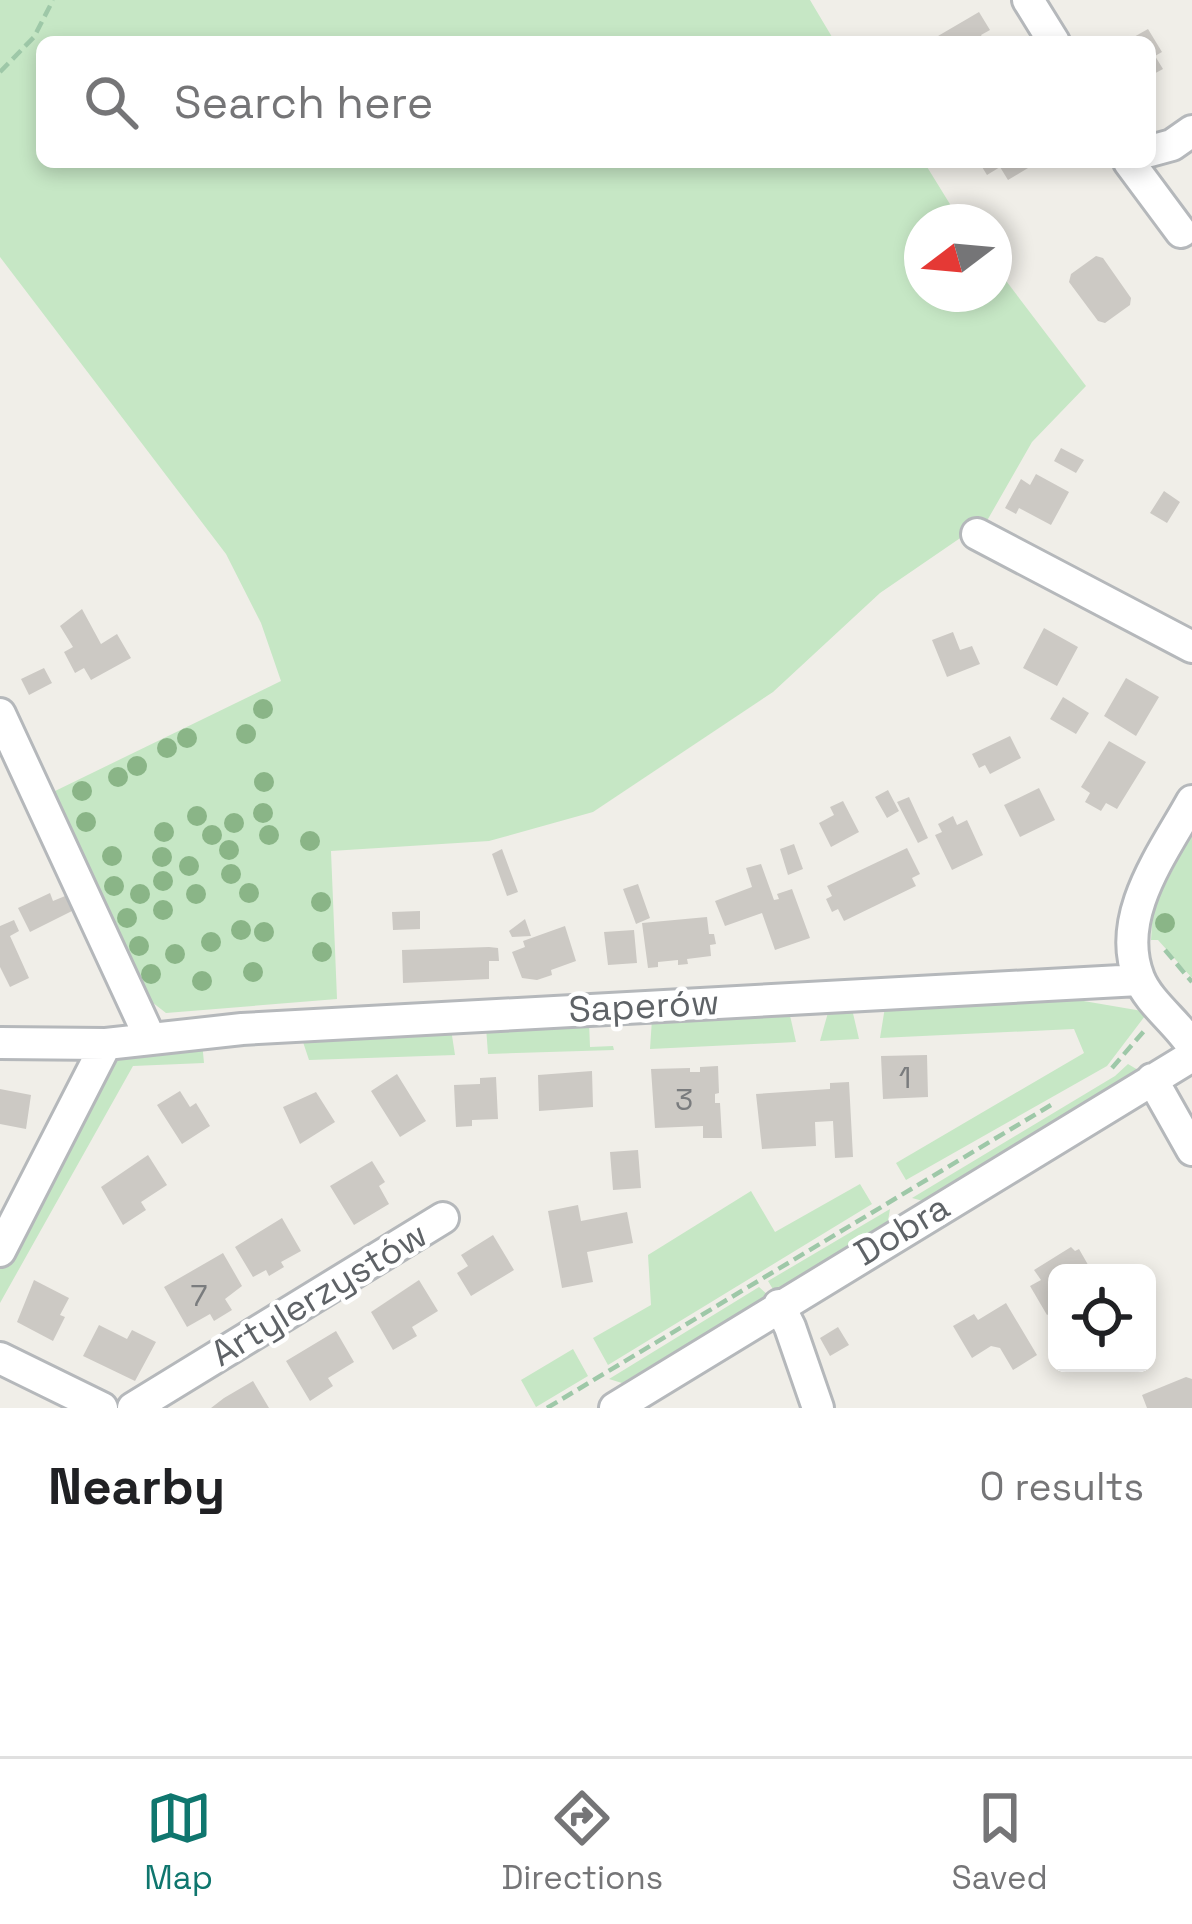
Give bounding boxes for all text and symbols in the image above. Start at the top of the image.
search box [36,36,1156,168]
icon: search [78,69,144,135]
text: Search here [174,74,433,131]
north arrow [904,204,1012,312]
street label: Saperów [567,979,721,1033]
house number: 1 [899,1058,911,1097]
house number: 3 [675,1080,693,1119]
street label: Dobra [846,1184,958,1276]
street label: Artylerzystów [202,1211,436,1377]
map controls [1048,1264,1156,1372]
button: locate [1048,1264,1156,1372]
house number: 7 [191,1276,207,1315]
text: Nearby [48,1454,225,1519]
text: 0 results [979,1462,1144,1511]
tab: Map [144,1785,213,1899]
tab: Directions [501,1785,663,1899]
tab: Saved [952,1785,1048,1899]

